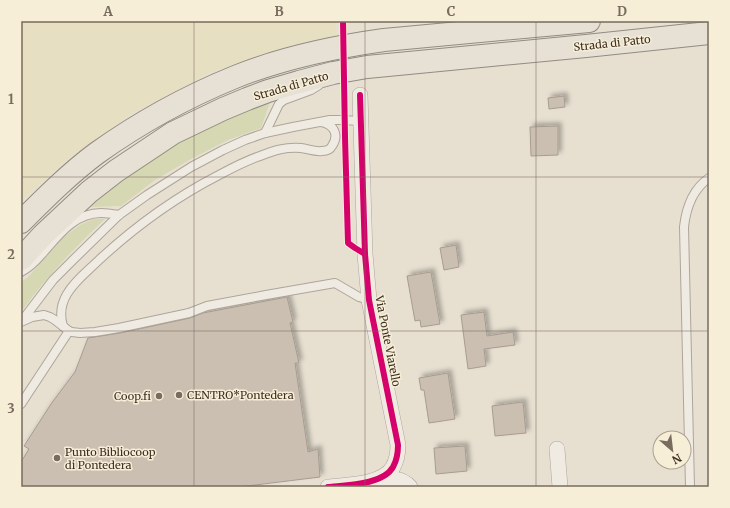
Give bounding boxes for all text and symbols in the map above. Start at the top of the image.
text: A [102,3,113,20]
text: B [274,3,284,20]
text: C [447,3,456,20]
text: D [617,3,627,20]
street label: Strada di Patto [573,32,652,54]
street label: Strada di Patto [252,68,331,103]
text: 1 [8,91,14,108]
text: 2 [7,246,15,263]
street label: Via Ponte Viarello [372,293,404,388]
place label: CENTRO*Pontedera [187,388,294,402]
place label: Coop.fi [114,389,151,403]
marker: CENTRO*Pontedera [174,390,184,400]
marker: Coop.fi [154,391,164,401]
text: 3 [7,400,15,417]
north arrow [652,430,692,470]
place label: Punto Bibliocoop di Pontedera [65,445,156,472]
text: N [669,451,684,467]
marker: Punto Bibliocoop di Pontedera [52,453,62,463]

